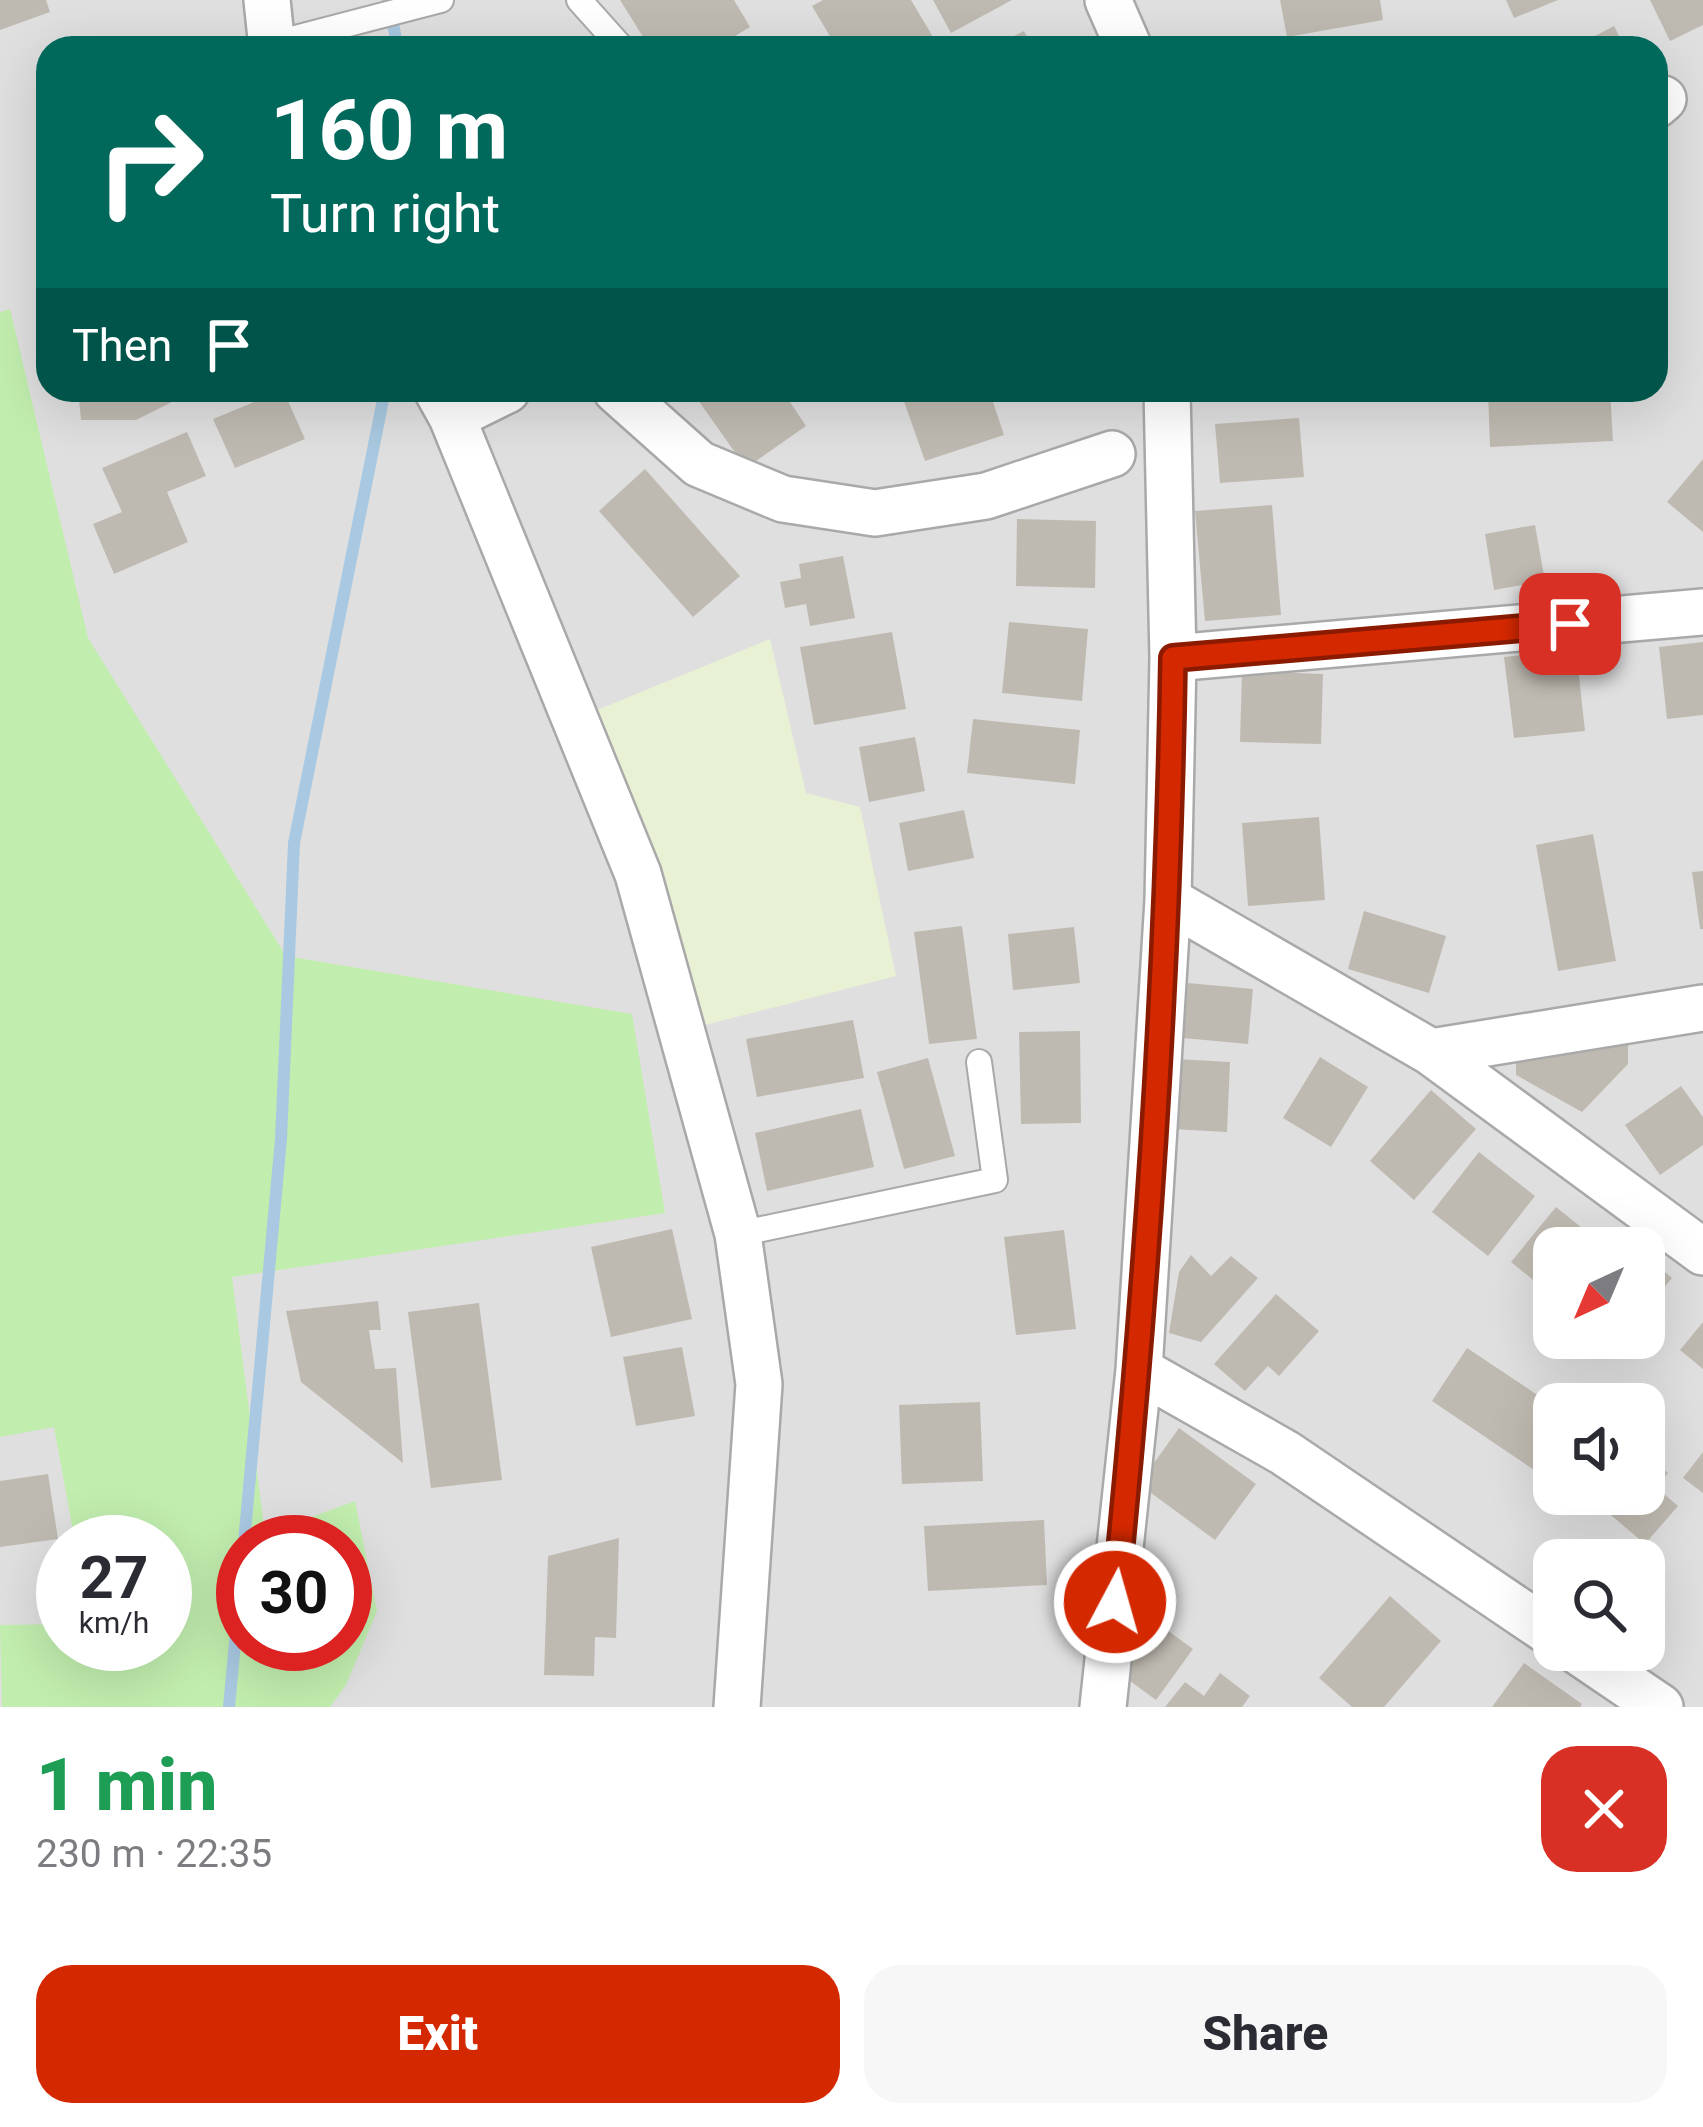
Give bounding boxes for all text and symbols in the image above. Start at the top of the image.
text: 160 m [270,81,508,180]
icon: right [72,84,228,240]
text: Turn right [270,182,500,245]
icon: arrive [196,312,262,378]
text: Then [72,319,172,372]
pin [1519,573,1621,675]
icon: arrive [1537,591,1603,657]
north arrow [1533,1227,1665,1359]
map controls [1533,1227,1665,1671]
button: sound [1533,1383,1665,1515]
speed limit sign: 30 [216,1515,372,1671]
position arrow [1052,1539,1178,1665]
button: search [1533,1539,1665,1671]
text: 27 [80,1542,148,1613]
text: km/h [79,1605,149,1640]
text: 1 min [36,1743,218,1828]
button: close [1541,1746,1667,1872]
text: 230 m · 22:35 [36,1831,272,1877]
button: Exit [36,1965,840,2103]
button: Share [864,1965,1667,2103]

